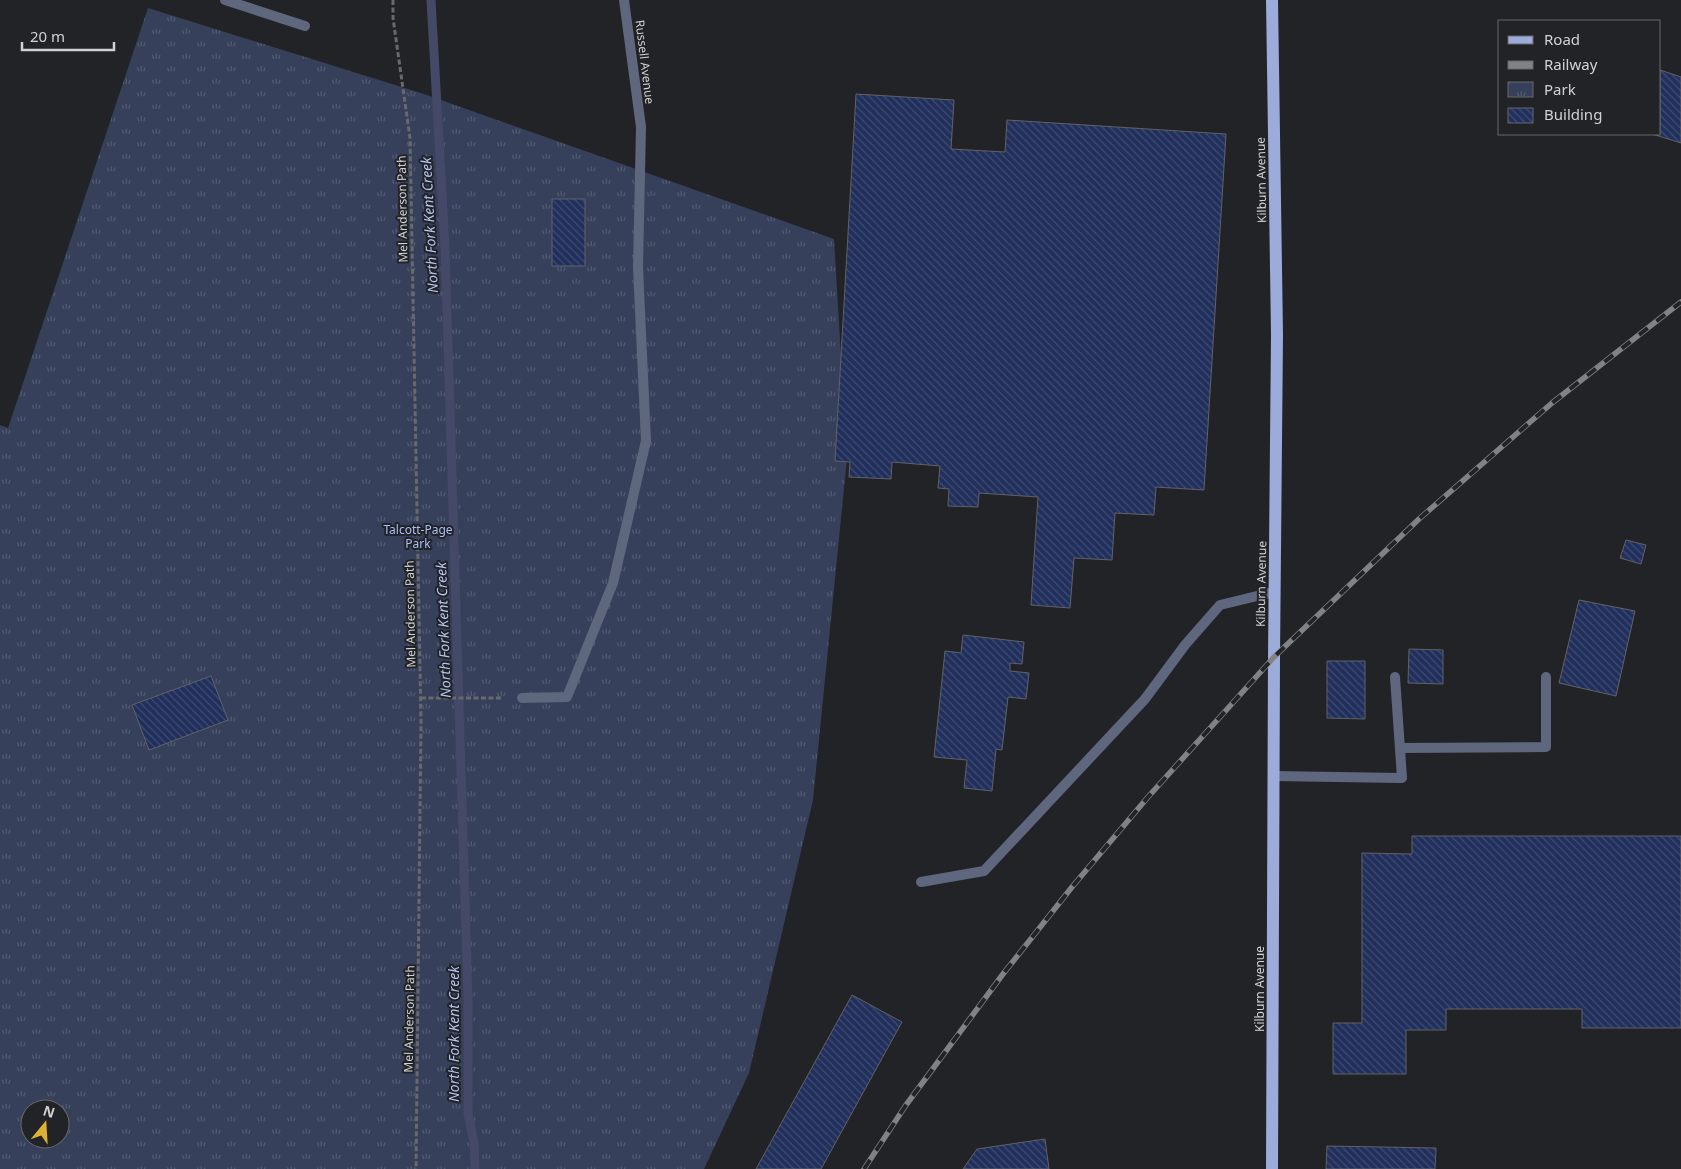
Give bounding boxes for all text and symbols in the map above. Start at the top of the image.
street label: Russell Avenue [631,19,659,105]
scale bar [22,20,115,52]
legend [1498,20,1661,135]
text: 20 m [30,26,65,46]
text: Road [1544,29,1580,49]
text: Railway [1544,54,1598,74]
text: Park [1544,79,1576,99]
text: Building [1544,104,1602,124]
street label: Kilburn Avenue [1252,137,1270,223]
street label: Mel Anderson Path [393,155,411,263]
water label: North Fork Kent Creek [416,155,442,293]
park label: Talcott-Page Park [383,521,453,552]
street label: Kilburn Avenue [1252,541,1270,627]
street label: Mel Anderson Path [401,560,419,668]
water label: North Fork Kent Creek [431,561,455,698]
street label: Kilburn Avenue [1251,946,1268,1032]
street label: Mel Anderson Path [400,965,418,1073]
water label: North Fork Kent Creek [444,965,463,1102]
north arrow [20,1099,70,1149]
text: N [41,1100,58,1122]

